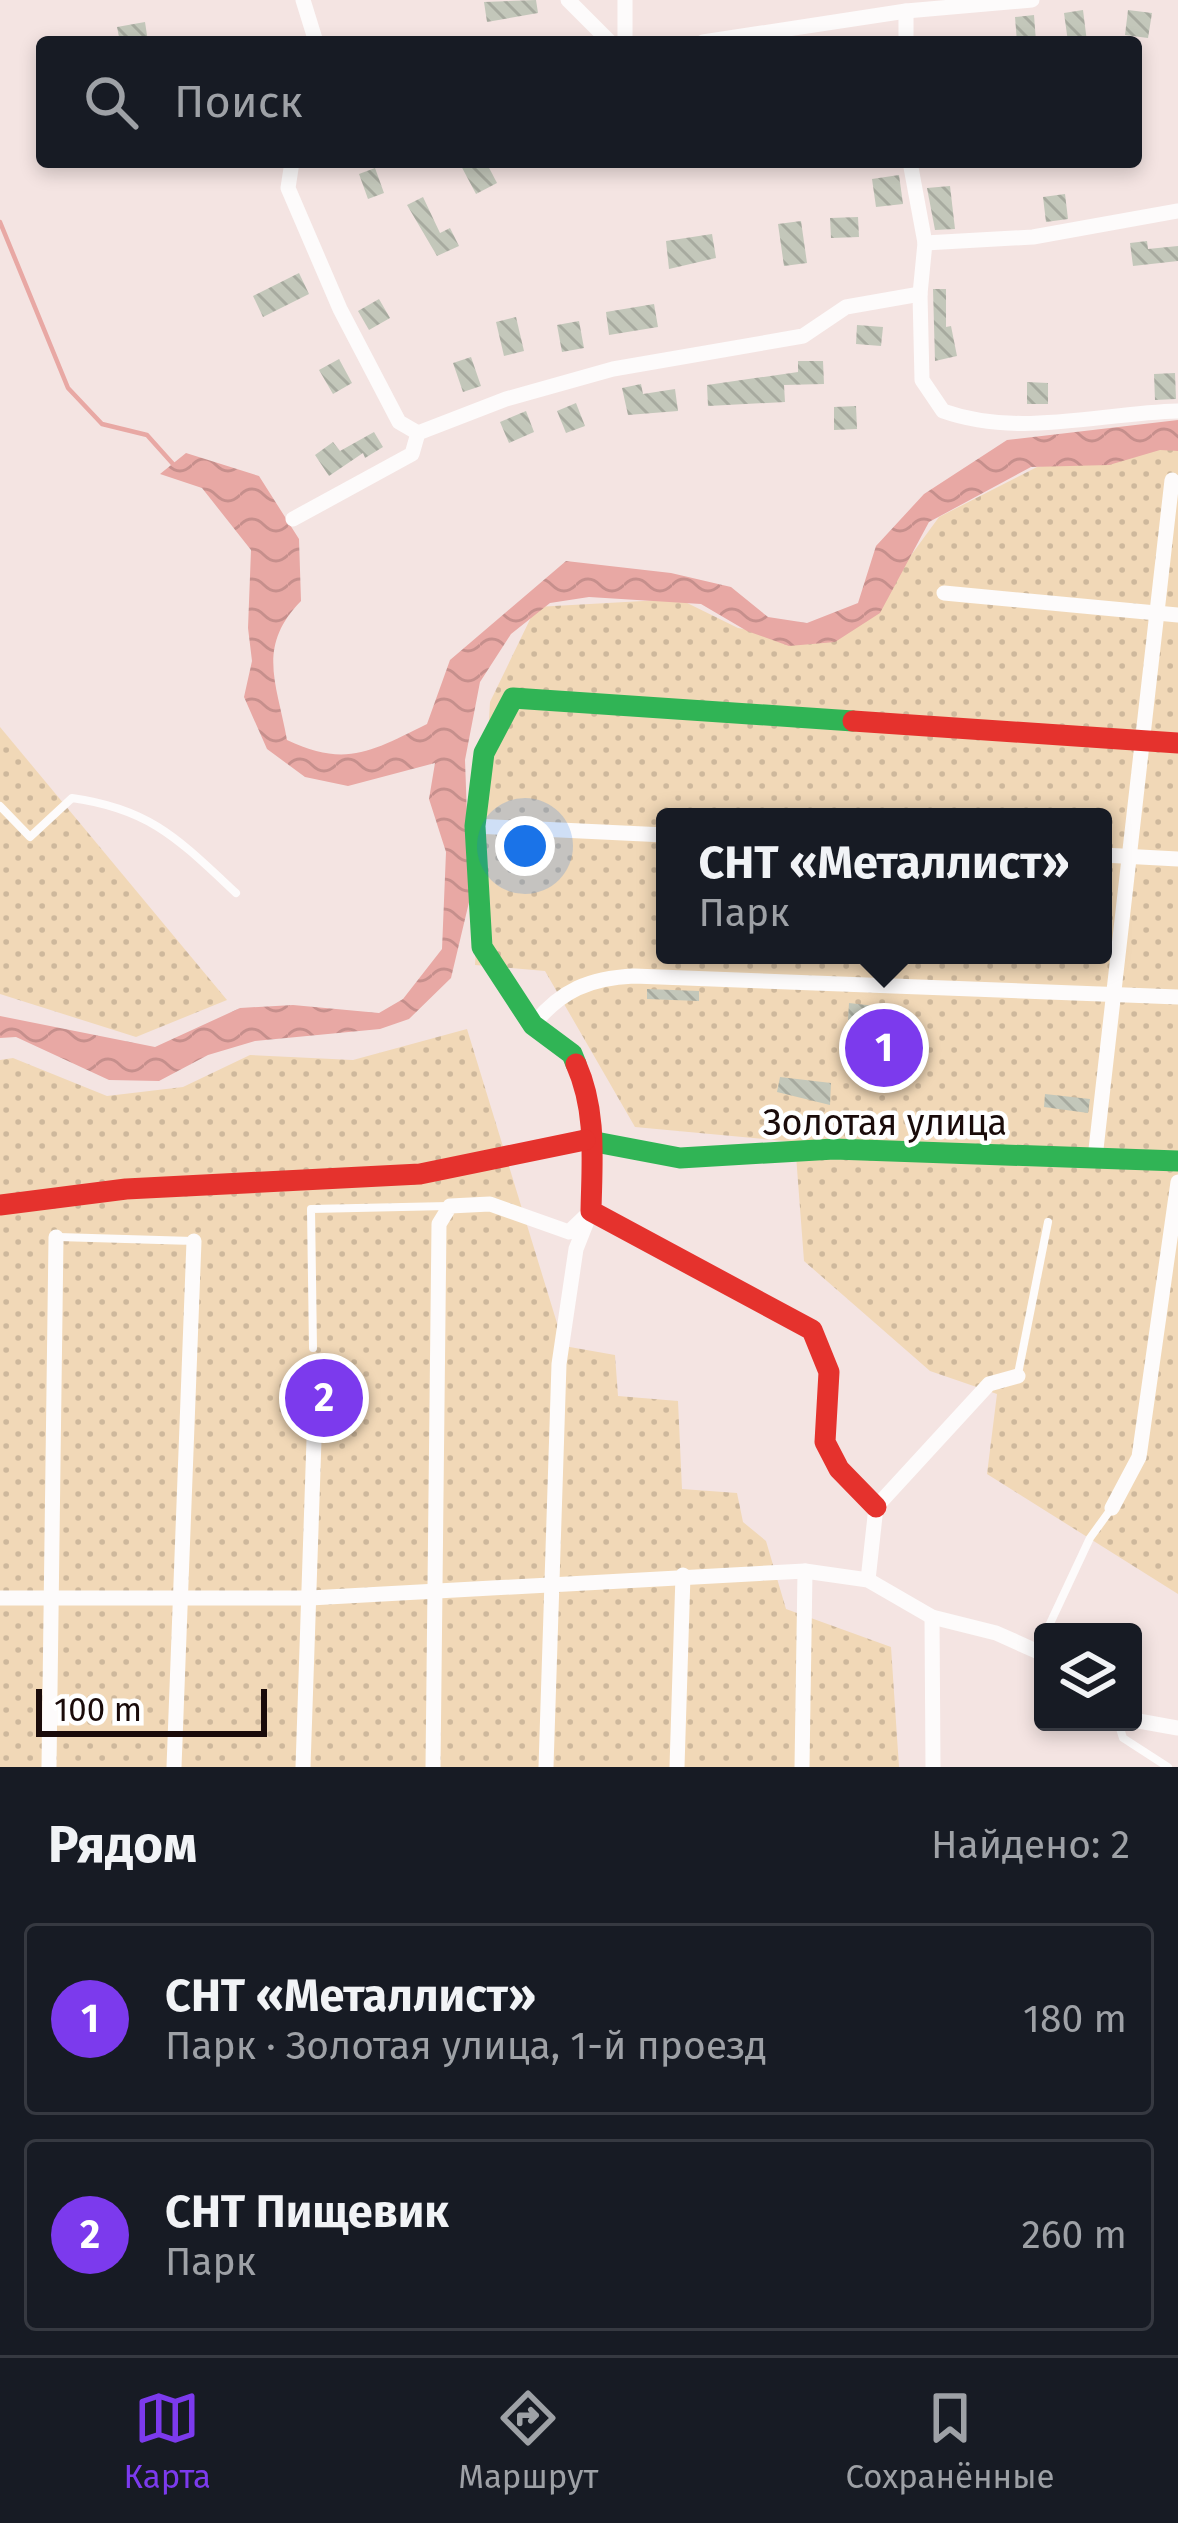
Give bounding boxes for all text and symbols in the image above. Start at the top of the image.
search box [36,36,1142,168]
icon: search [78,69,144,135]
text: Поиск [174,75,303,129]
popup [656,808,1112,964]
your location [495,816,555,876]
text: СНТ «Металлист» [698,836,1070,890]
text: Парк [698,890,789,936]
pin: 1 [845,1003,923,1093]
street label: Золотая улица [763,1101,1007,1145]
pin: 2 [285,1353,363,1443]
map controls [1034,1623,1142,1731]
button: layers [1034,1623,1142,1731]
scale bar [36,1683,267,1736]
text: 100 m [54,1690,142,1730]
text: Рядом [48,1814,197,1876]
text: Найдено: 2 [931,1822,1130,1868]
text: СНТ «Металлист» [165,1969,536,2023]
text: 1 [81,1996,99,2042]
text: 180 m [1023,1996,1127,2042]
text: Парк · Золотая улица, 1-й проезд [165,2023,767,2069]
text: СНТ Пищевик [165,2185,449,2239]
text: 2 [80,2212,100,2258]
text: 260 m [1021,2212,1127,2258]
text: Парк [165,2239,256,2285]
tab: Карта [124,2385,211,2497]
tab: Маршрут [458,2385,598,2497]
tab: Сохранённые [845,2385,1054,2497]

